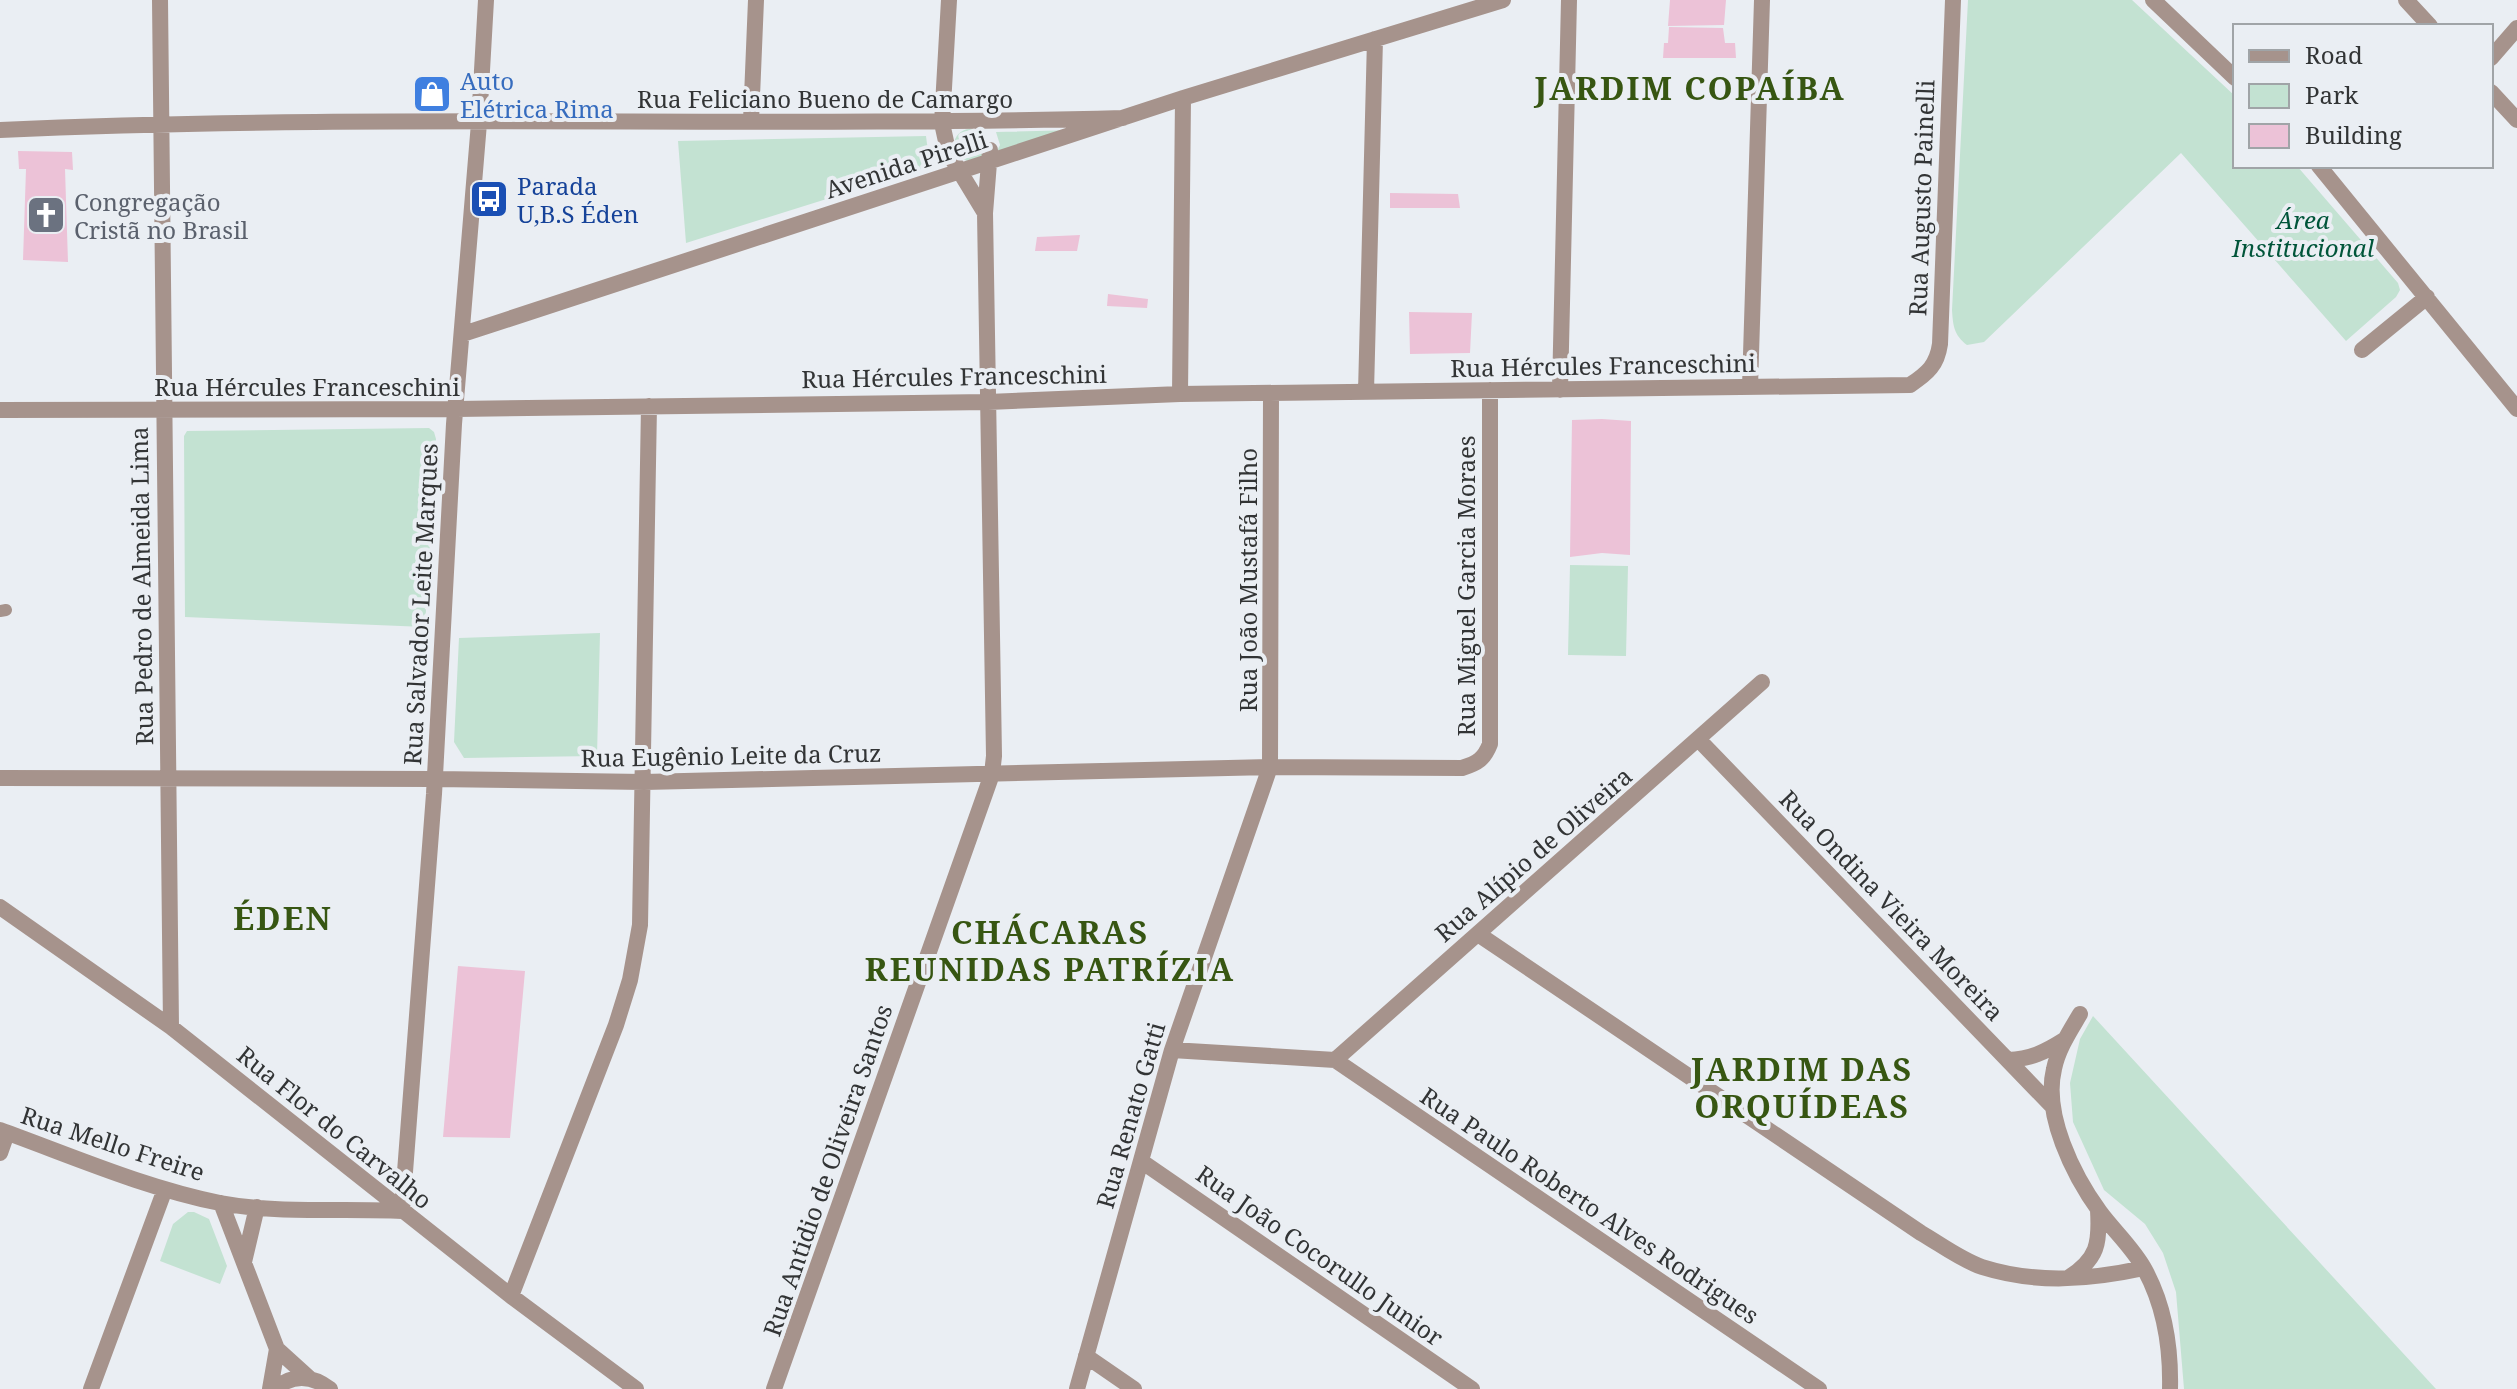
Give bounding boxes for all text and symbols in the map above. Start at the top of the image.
legend [2233,24,2493,168]
text: Road [2305,38,2363,71]
place label: Auto Elétrica Rima [460,64,614,125]
district label: JARDIM COPAÍBA [1533,66,1846,109]
shop icon: Auto Elétrica Rima [411,73,453,115]
text: Park [2305,78,2359,111]
street label: Rua Augusto Painelli [1900,79,1942,317]
street label: Rua Feliciano Bueno de Camargo [637,82,1013,115]
text: Building [2305,118,2402,151]
street label: Avenida Pirelli [821,122,992,206]
place label: Parada U,B.S Éden [517,169,639,230]
bus stop icon: Parada U,B.S Éden [468,178,510,220]
place label: Congregação Cristã no Brasil [74,185,249,246]
church icon: Congregação Cristã no Brasil [25,194,67,236]
park label: Área Institucional [2231,203,2375,264]
street label: Rua Hércules Franceschini [1450,346,1756,384]
street label: Rua Hércules Franceschini [801,357,1107,395]
street label: Rua Hércules Franceschini [154,370,460,403]
street label: Rua Pedro de Almeida Lima [122,426,160,746]
street label: Rua Miguel Garcia Moraes [1449,435,1482,737]
street label: Rua Salvador Leite Marques [395,442,445,766]
street label: Rua João Mustafá Filho [1231,448,1264,712]
street label: Rua Eugênio Leite da Cruz [580,736,882,774]
street label: Rua Alípio de Oliveira [1428,759,1638,949]
street label: Rua Ondina Vieira Moreira [1773,782,2011,1028]
district label: ÉDEN [233,896,333,939]
district label: CHÁCARAS REUNIDAS PATRÍZIA [865,910,1235,990]
street label: Rua Antidio de Oliveira Santos [755,1000,899,1340]
street label: Rua Renato Gatti [1088,1018,1172,1212]
street label: Rua Flor do Carvalho [231,1038,439,1216]
district label: JARDIM DAS ORQUÍDEAS [1690,1047,1913,1127]
street label: Rua Paulo Roberto Alves Rodrigues [1414,1079,1766,1331]
street label: Rua Mello Freire [17,1098,209,1188]
street label: Rua João Cocorullo Junior [1190,1157,1450,1353]

